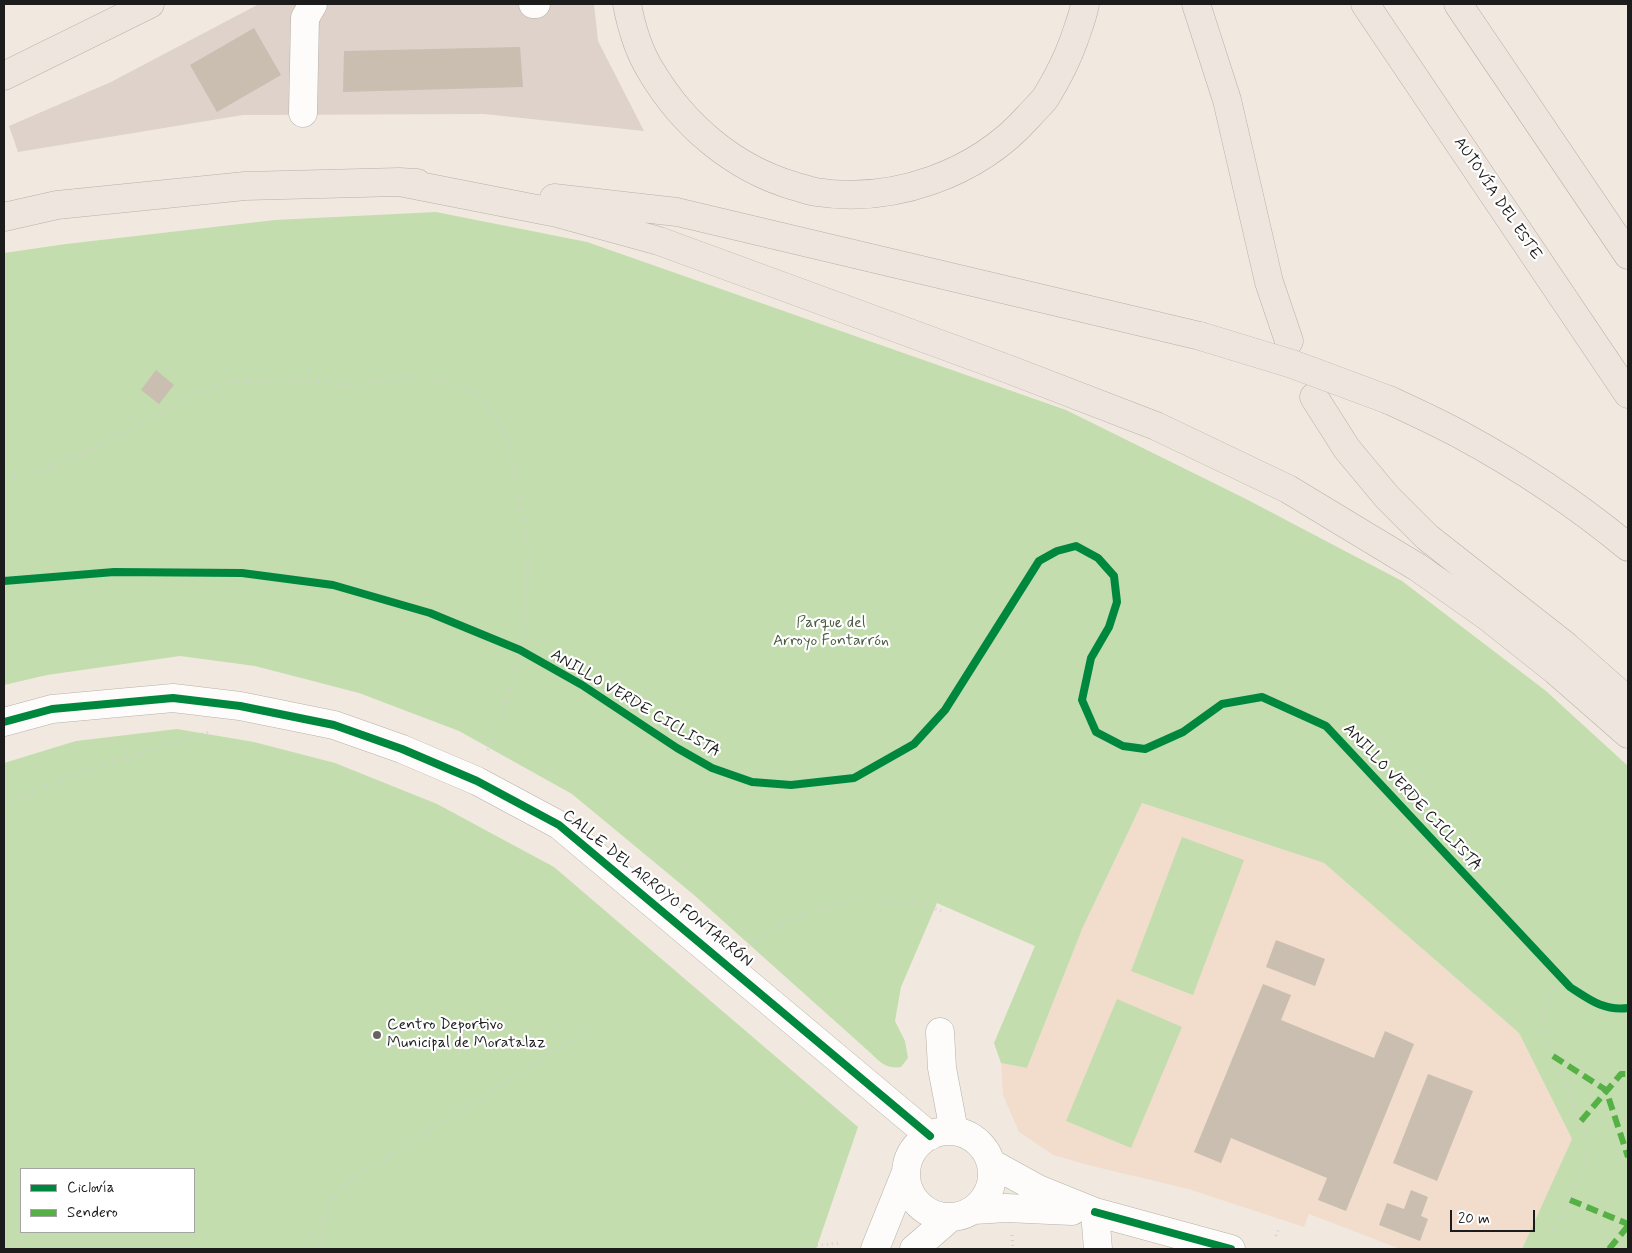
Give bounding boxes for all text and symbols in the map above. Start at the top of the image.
street label: AUTOVÍA DEL ESTE [1449,134,1545,264]
park label: Parque del Arroyo Fontarrón [773,614,889,652]
street label: ANILLO VERDE CICLISTA [547,646,723,762]
street label: ANILLO VERDE CICLISTA [1339,720,1485,876]
street label: CALLE DEL ARROYO FONTARRÓN [558,806,756,972]
place label: Centro Deportivo Municipal de Moratalaz [387,1016,546,1054]
marker: Centro Deportivo Municipal de Moratalaz [371,1029,383,1041]
legend [20,1168,195,1233]
text: Ciclovía [67,1178,115,1198]
scale bar [1452,1200,1537,1232]
text: Sendero [67,1203,118,1223]
text: 20 m [1458,1209,1490,1229]

